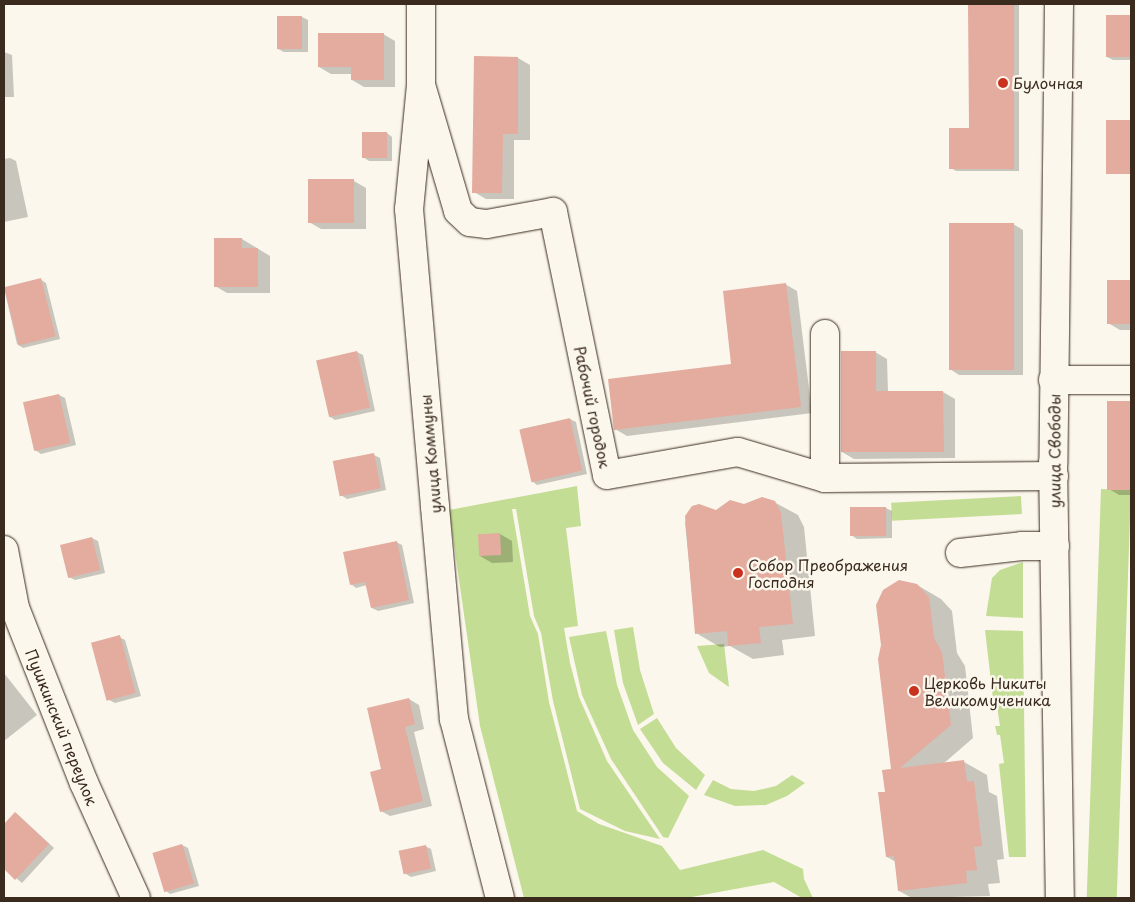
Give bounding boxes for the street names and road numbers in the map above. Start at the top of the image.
street label: Рабочий городок [571,344,615,470]
street label: улица Коммуны [416,393,444,515]
street label: улица Свободы [1045,393,1063,509]
street label: Пушкинский переулок [22,646,102,808]

